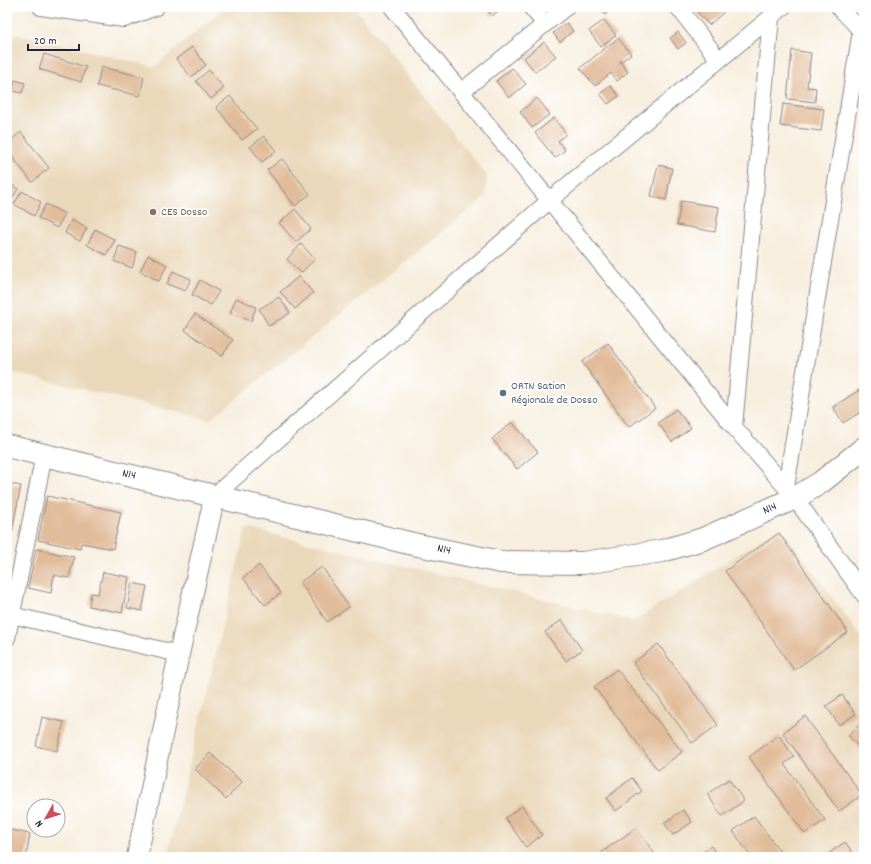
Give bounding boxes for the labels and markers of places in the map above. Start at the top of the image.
place label: CES Dosso [161,204,207,221]
marker: CES Dosso [148,207,158,217]
place label: ORTN Sation Régionale de Dosso [511,378,598,409]
marker: ORTN Sation Régionale de Dosso [498,388,508,398]

